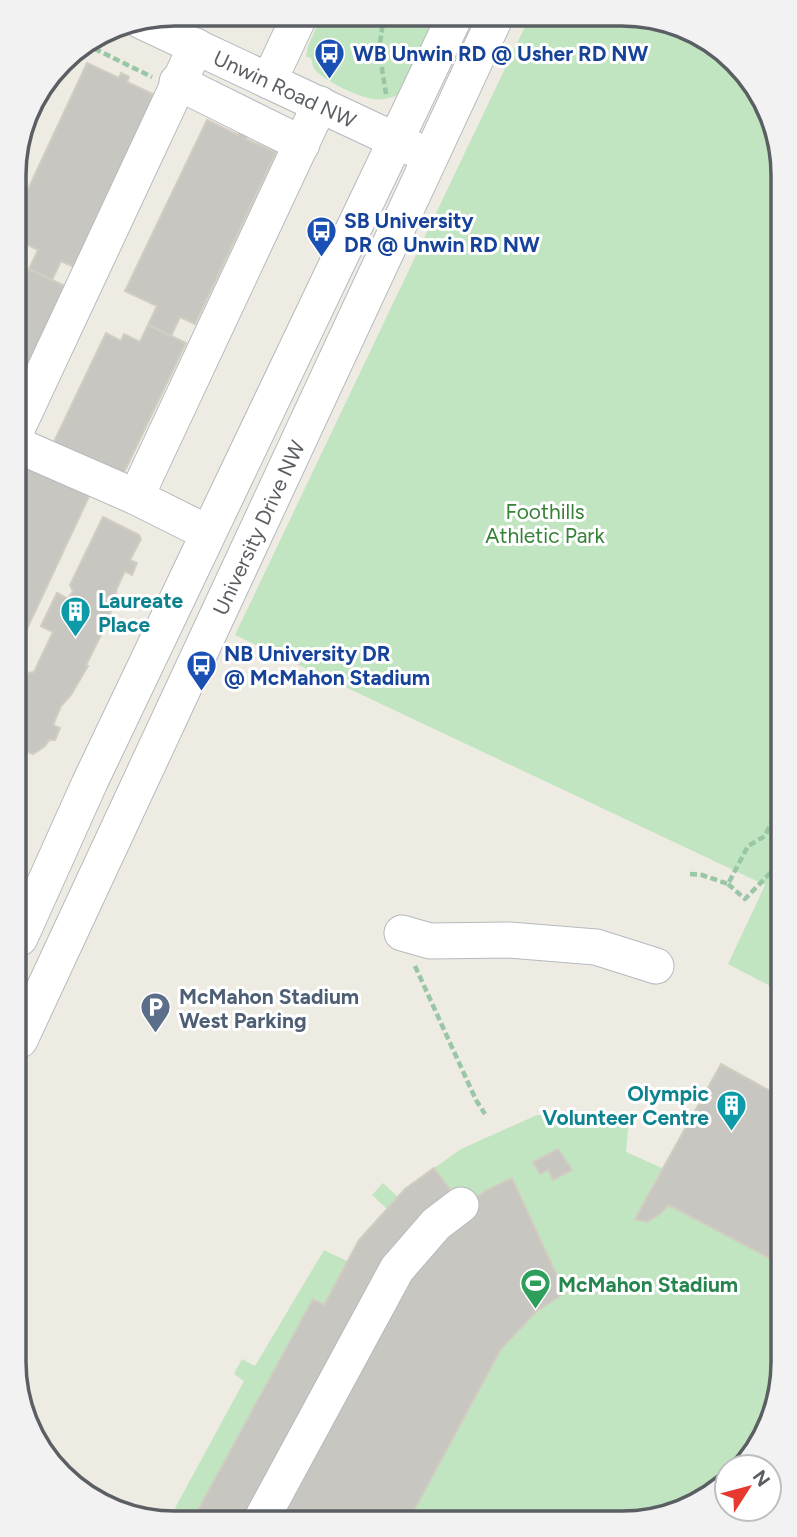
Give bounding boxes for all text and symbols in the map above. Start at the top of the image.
bus stop icon: WB Unwin RD @ Usher RD NW [313,36,347,80]
place label: WB Unwin RD @ Usher RD NW [353,41,649,66]
street label: Unwin Road NW [210,44,360,133]
place label: SB University DR @ Unwin RD NW [344,208,540,257]
bus stop icon: SB University DR @ Unwin RD NW [304,215,338,259]
street label: University Drive NW [207,436,310,619]
park label: Foothills Athletic Park [485,499,605,548]
place label: Laureate Place [98,588,183,637]
building icon: Laureate Place [58,595,92,639]
place label: NB University DR @ McMahon Stadium [224,641,430,690]
bus stop icon: NB University DR @ McMahon Stadium [184,648,218,692]
place label: McMahon Stadium West Parking [179,984,359,1033]
parking icon: McMahon Stadium West Parking [139,991,173,1035]
place label: Olympic Volunteer Centre [542,1081,710,1130]
building icon: Olympic Volunteer Centre [715,1088,749,1132]
sports icon: McMahon Stadium [518,1267,552,1311]
place label: McMahon Stadium [558,1272,738,1297]
north arrow [713,1453,783,1523]
text: N [748,1466,775,1491]

